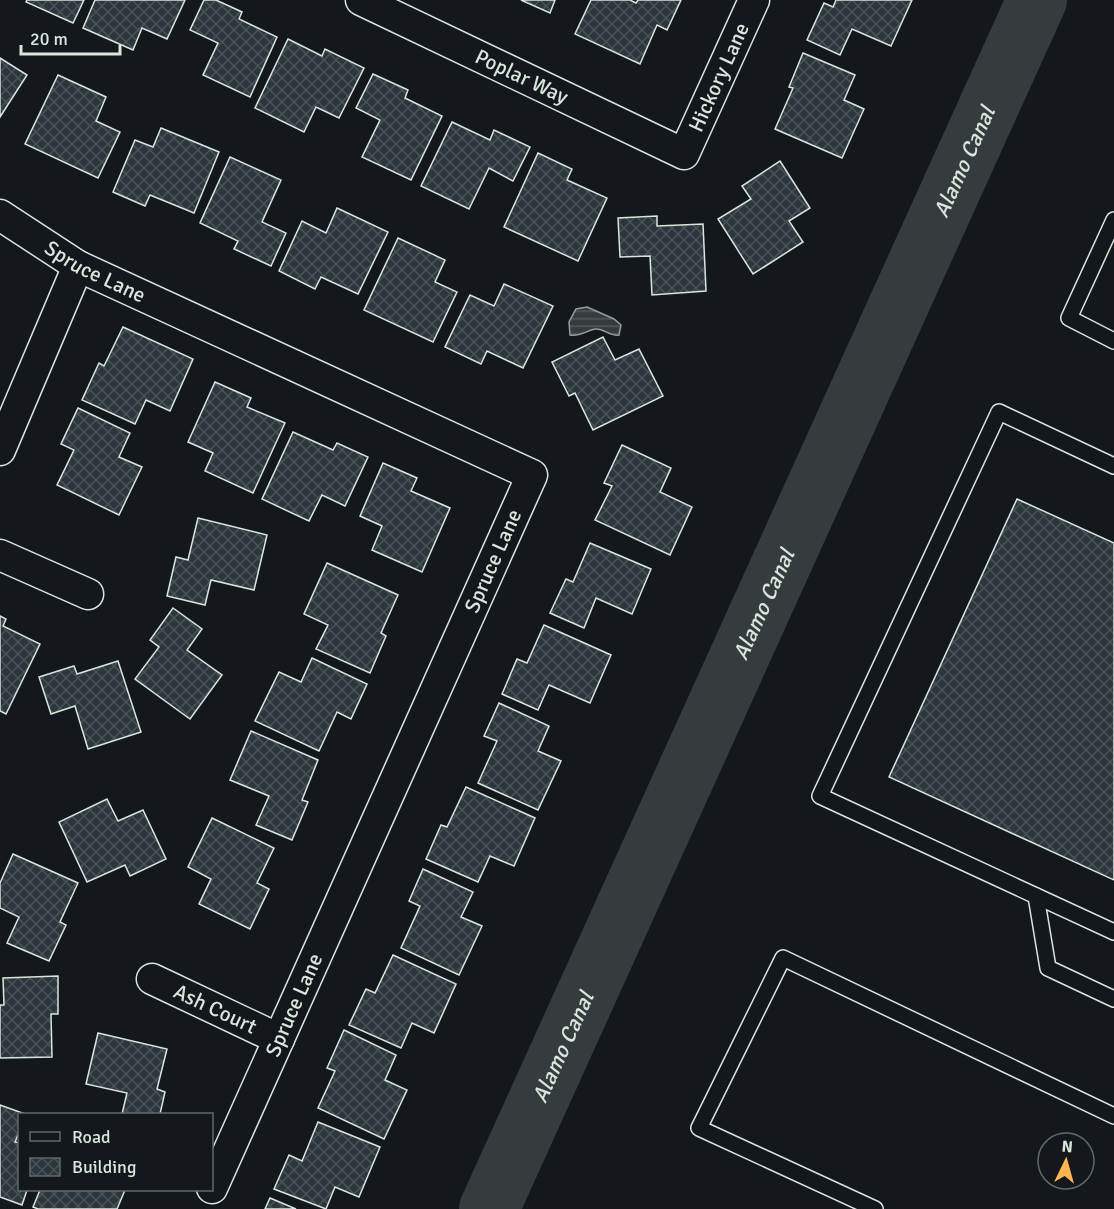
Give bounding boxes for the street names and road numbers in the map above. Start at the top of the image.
street label: Hickory Lane [683,19,755,136]
street label: Poplar Way [471,43,573,110]
street label: Spruce Lane [40,235,150,308]
street label: Spruce Lane [459,505,527,617]
street label: Spruce Lane [260,949,328,1061]
street label: Ash Court [170,978,261,1040]

